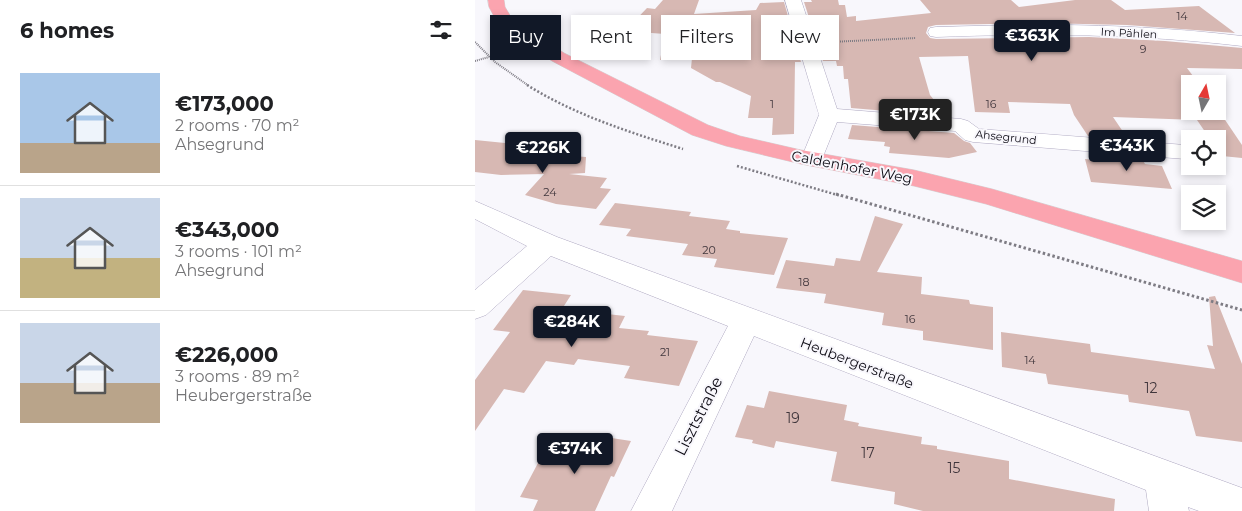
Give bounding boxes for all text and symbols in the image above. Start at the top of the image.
house number: 14 [1176,9,1188,23]
chip: Buy [490,15,561,60]
chip: Rent [571,15,651,60]
chip: Filters [661,15,751,60]
chip: New [761,15,839,60]
icon: filters [427,16,455,44]
text: 6 homes [20,18,114,43]
pin: €363K [997,20,1067,62]
street label: Im Pählen [1100,25,1158,41]
text: €363K [1005,26,1059,45]
house number: 9 [1140,42,1147,56]
north arrow [1181,75,1226,120]
map controls [1181,75,1226,230]
text: €173,000 [175,91,274,116]
icon: home [60,93,120,153]
house number: 1 [770,97,774,111]
house number: 16 [986,97,997,111]
pin: €173K [880,98,950,141]
text: €173K [890,105,940,124]
text: 2 rooms · 70 m² [175,116,300,135]
street label: Ahsegrund [975,127,1037,147]
pin: €343K [1092,130,1162,172]
button: locate [1181,130,1226,175]
pin: €226K [508,132,578,174]
text: Ahsegrund [175,135,265,154]
text: €343K [1100,136,1154,155]
text: €226K [516,138,570,157]
street label: Caldenhofer Weg [790,146,914,188]
house number: 24 [543,185,557,199]
button: layers [1181,185,1226,230]
text: €343,000 [175,217,279,242]
icon: home [60,218,120,278]
text: 3 rooms · 101 m² [175,242,302,261]
house number: 20 [702,243,716,257]
text: Ahsegrund [175,261,265,280]
house number: 18 [799,275,810,289]
pin: €284K [537,306,607,348]
text: €284K [544,312,600,331]
house number: 16 [905,312,916,326]
street label: Heubergerstraße [798,333,916,393]
text: €226,000 [175,342,278,367]
icon: home [60,343,120,403]
house number: 21 [660,345,670,359]
house number: 14 [1024,353,1036,367]
text: 3 rooms · 89 m² [175,367,300,386]
street label: Lisztstraße [670,374,726,459]
house number: 12 [1144,379,1158,397]
text: Heubergerstraße [175,386,312,405]
house number: 19 [786,409,800,427]
pin: €374K [540,432,610,475]
text: €374K [548,439,602,458]
house number: 17 [861,444,875,462]
house number: 15 [948,459,961,477]

